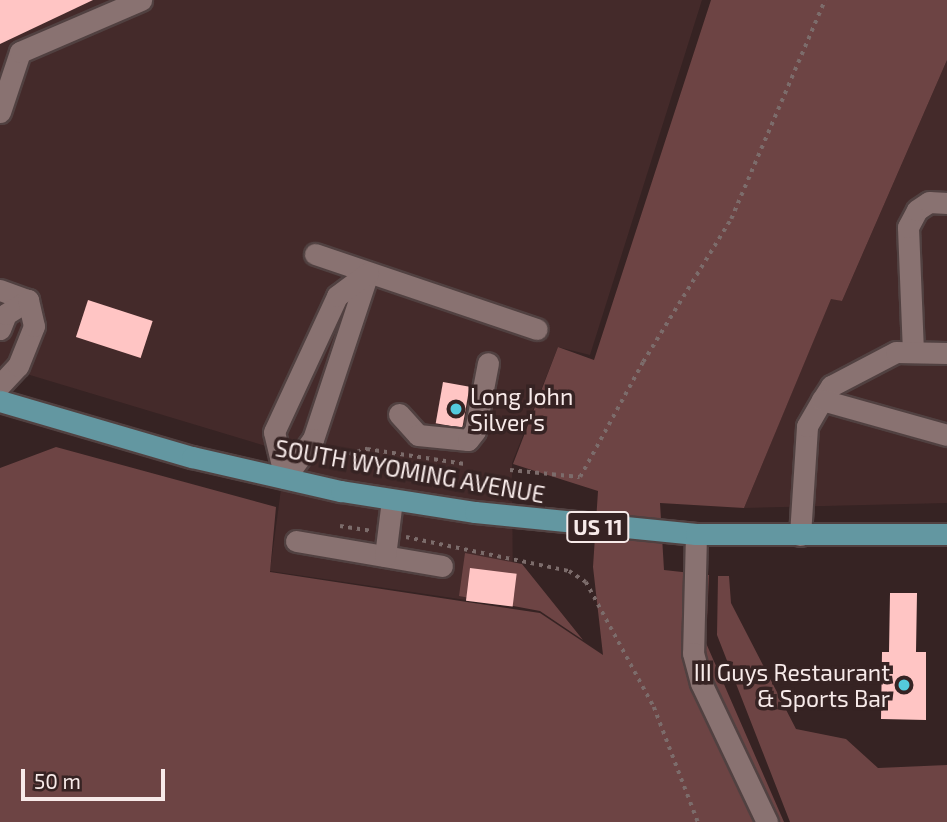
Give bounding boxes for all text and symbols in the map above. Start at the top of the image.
place label: Long John Silver's [470,382,574,436]
marker: Long John Silver's [448,401,464,417]
street label: SOUTH WYOMING AVENUE [273,434,547,508]
road number: US 11 [565,510,631,544]
place label: III Guys Restaurant & Sports Bar [694,658,890,712]
marker: III Guys Restaurant & Sports Bar [896,677,912,693]
scale bar [24,756,168,800]
text: 50 m [34,768,81,793]

